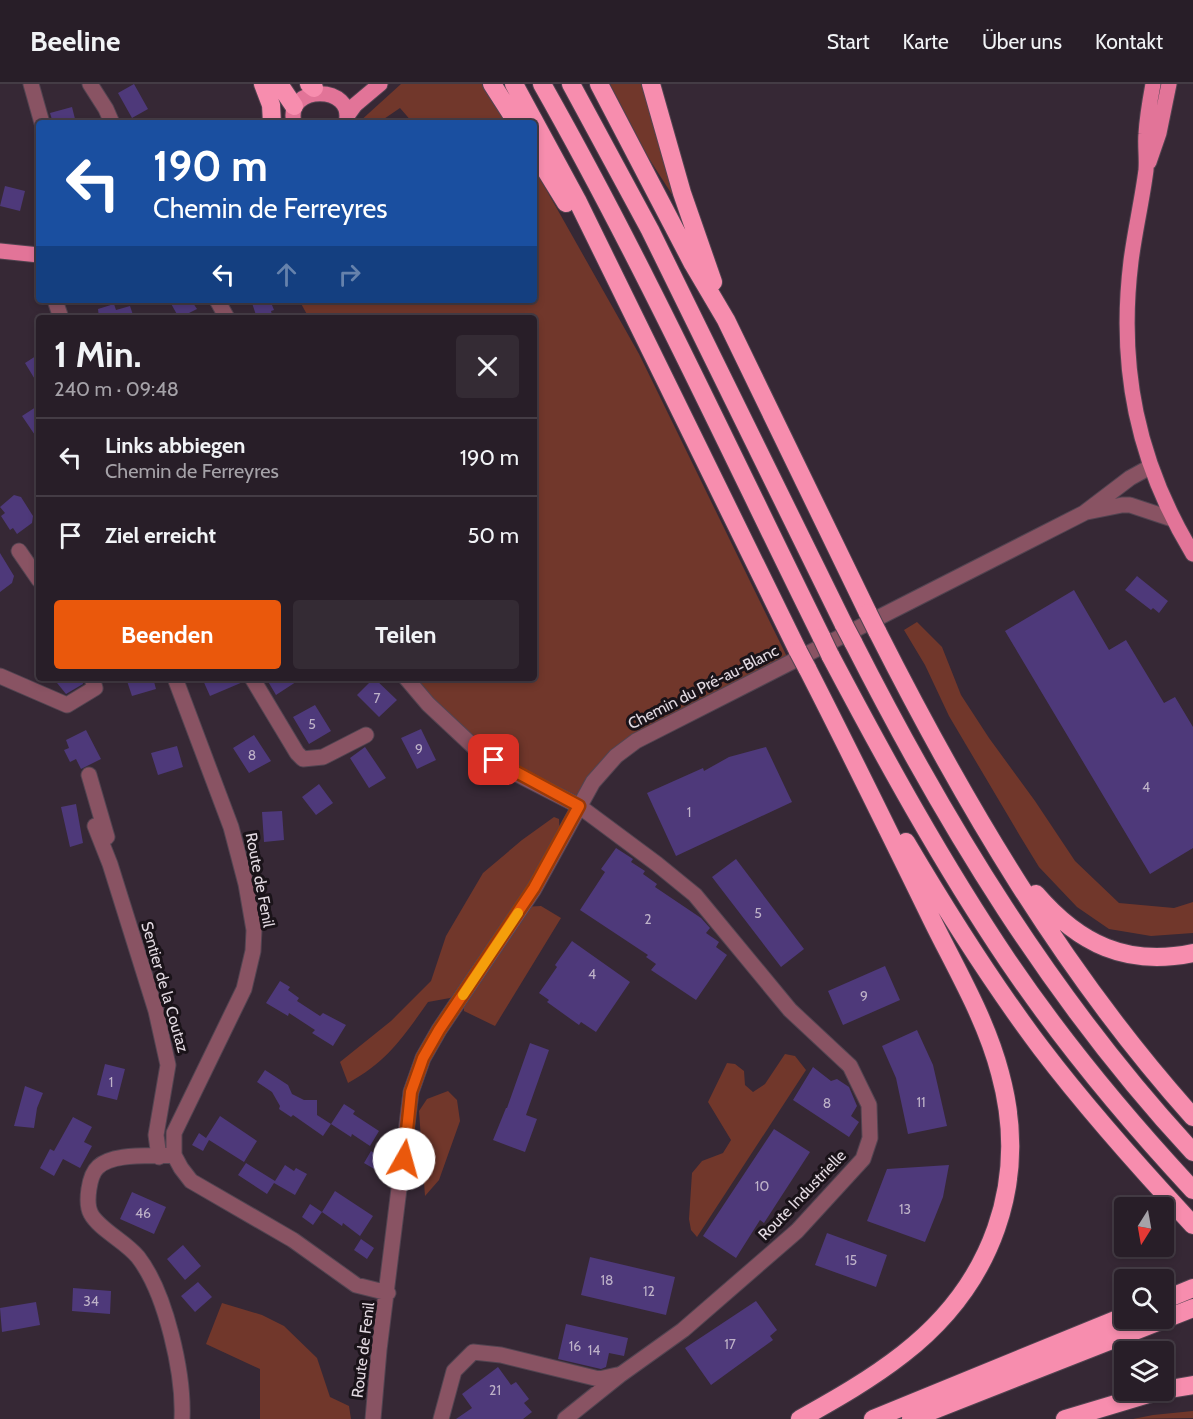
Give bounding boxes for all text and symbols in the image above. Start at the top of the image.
text: Beeline [30,24,120,58]
text: Start [827,29,870,54]
text: Karte [903,29,949,54]
text: Über uns [982,29,1062,54]
text: Kontakt [1095,29,1163,54]
text: 190 m [153,140,268,192]
icon: left [54,144,132,222]
text: Chemin de Ferreyres [153,192,388,225]
icon: left [207,258,240,291]
icon: ahead [270,258,303,291]
icon: right [333,258,366,291]
text: 1 Min. [54,332,142,376]
button: close [456,335,519,398]
text: 240 m · 09:48 [54,377,179,401]
text: Links abbiegen [105,432,245,459]
icon: left [54,441,87,474]
text: 190 m [460,444,519,471]
text: Chemin de Ferreyres [105,459,279,483]
icon: arrive [54,519,87,552]
text: Ziel erreicht [105,522,216,549]
text: 50 m [467,522,519,549]
button: Beenden [54,600,281,669]
button: Teilen [293,600,519,669]
street label: Chemin du Pré-au-Blanc [625,641,781,733]
house number: 7 [373,689,381,707]
house number: 5 [308,715,316,733]
pin [468,734,519,785]
house number: 9 [415,740,423,758]
icon: arrive [477,743,510,776]
house number: 8 [248,746,256,764]
house number: 4 [1142,778,1150,796]
house number: 1 [687,803,691,821]
street label: Route de Fenil [241,831,279,929]
house number: 5 [754,904,762,922]
house number: 2 [644,910,652,928]
street label: Sentier de la Coutaz [137,919,193,1055]
house number: 4 [588,965,596,983]
house number: 9 [860,987,868,1005]
house number: 1 [109,1073,113,1091]
house number: 11 [916,1093,926,1111]
house number: 8 [823,1094,831,1112]
position arrow [372,1127,436,1191]
street label: Route Industrielle [754,1146,850,1244]
house number: 10 [755,1177,769,1195]
north arrow [1114,1197,1174,1257]
map controls [1114,1197,1174,1401]
house number: 13 [899,1200,911,1218]
house number: 46 [135,1204,151,1222]
house number: 15 [845,1251,857,1269]
button: search [1114,1269,1174,1329]
house number: 18 [600,1271,614,1289]
house number: 12 [643,1282,655,1300]
house number: 34 [83,1292,99,1310]
street label: Route de Fenil [348,1301,378,1399]
house number: 17 [724,1335,736,1353]
house number: 16 [569,1337,581,1355]
house number: 14 [588,1341,600,1359]
button: layers [1114,1341,1174,1401]
house number: 21 [489,1381,501,1399]

